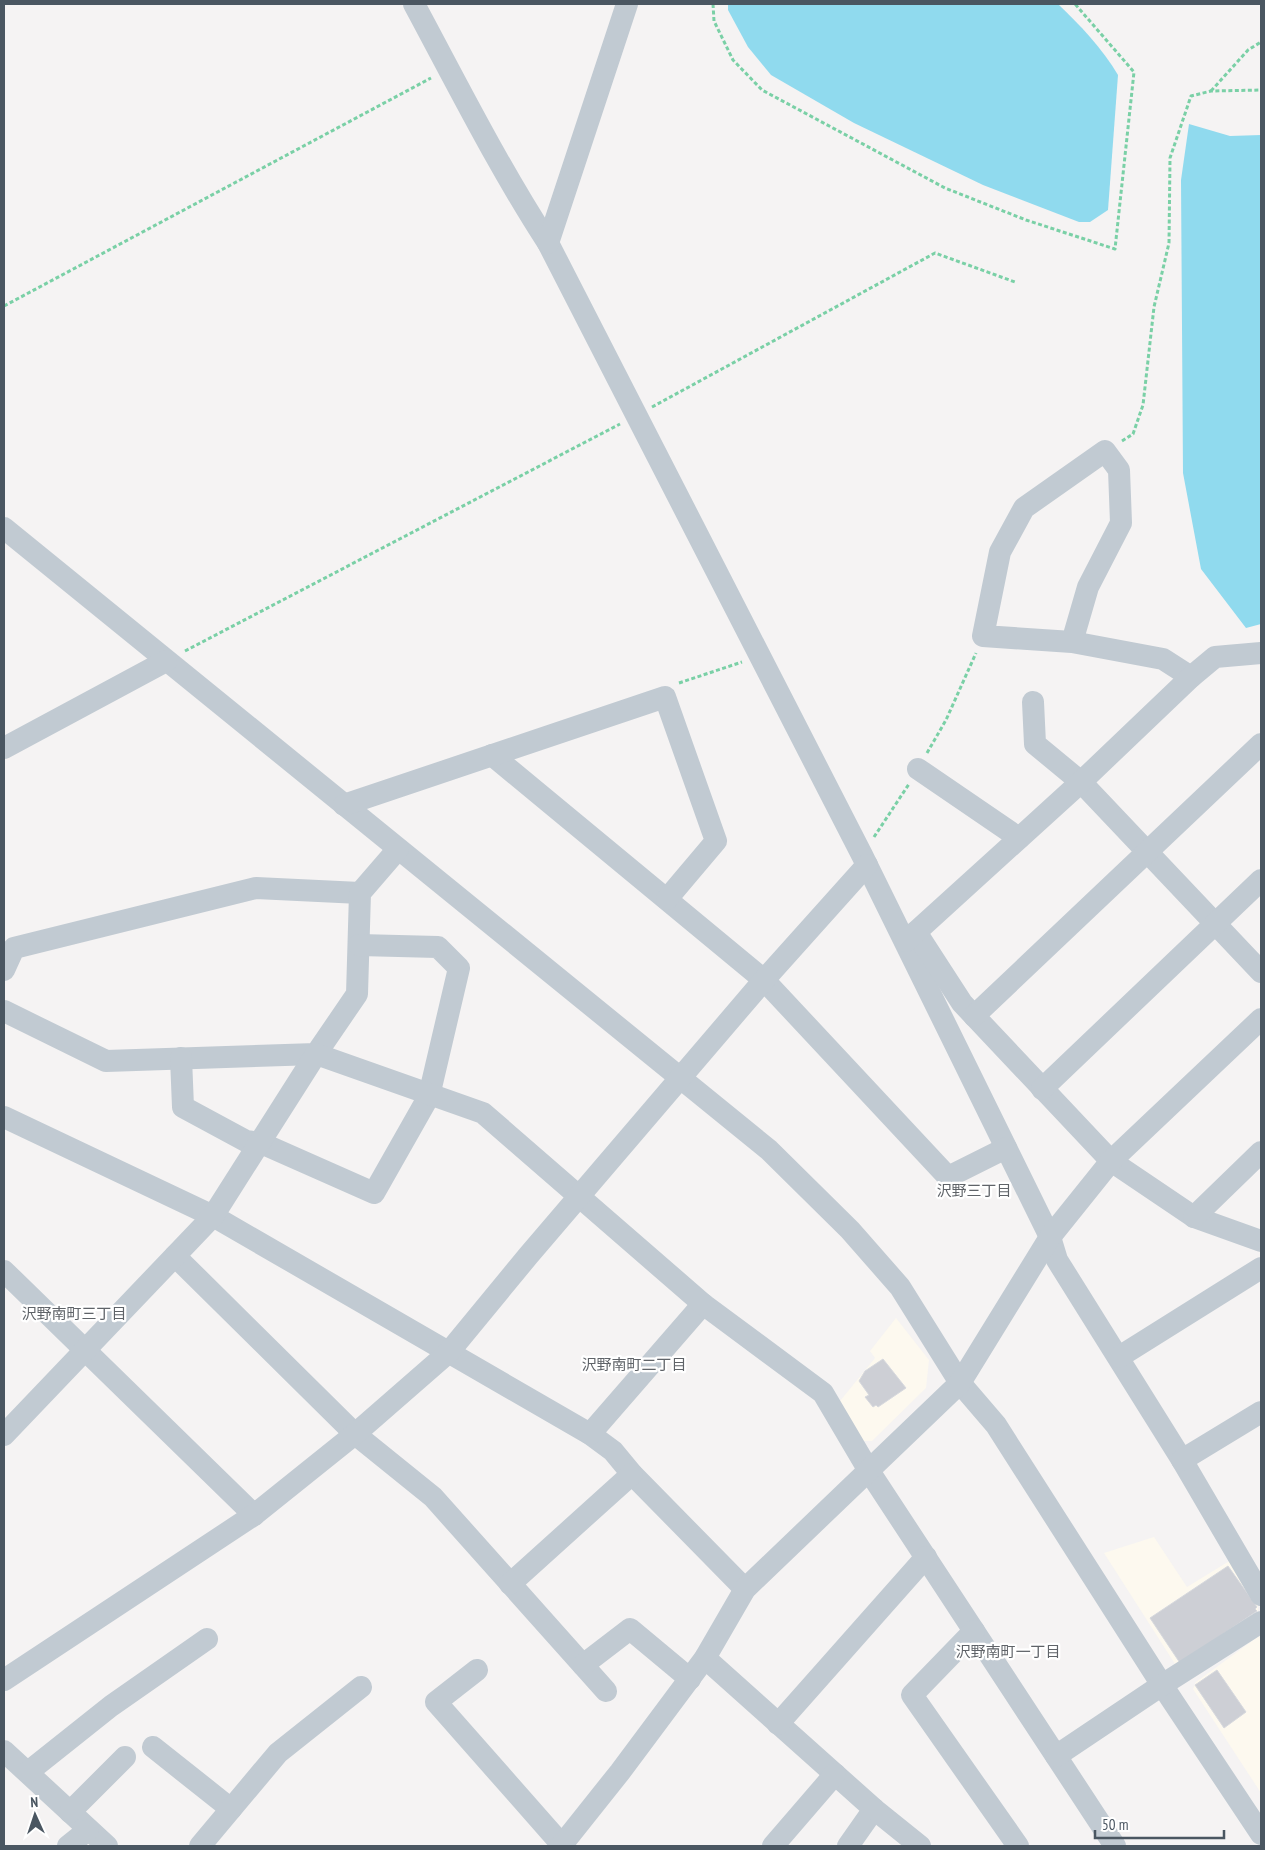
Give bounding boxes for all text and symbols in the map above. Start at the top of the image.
district label: 沢野三丁目 [936,1181,1012,1200]
district label: 沢野南町三丁目 [21,1304,127,1323]
district label: 沢野南町二丁目 [581,1355,687,1374]
district label: 沢野南町一丁目 [955,1642,1061,1661]
north arrow [10,1790,60,1840]
text: N [30,1793,39,1811]
scale bar [1095,1808,1224,1840]
text: 50 m [1102,1815,1128,1834]

